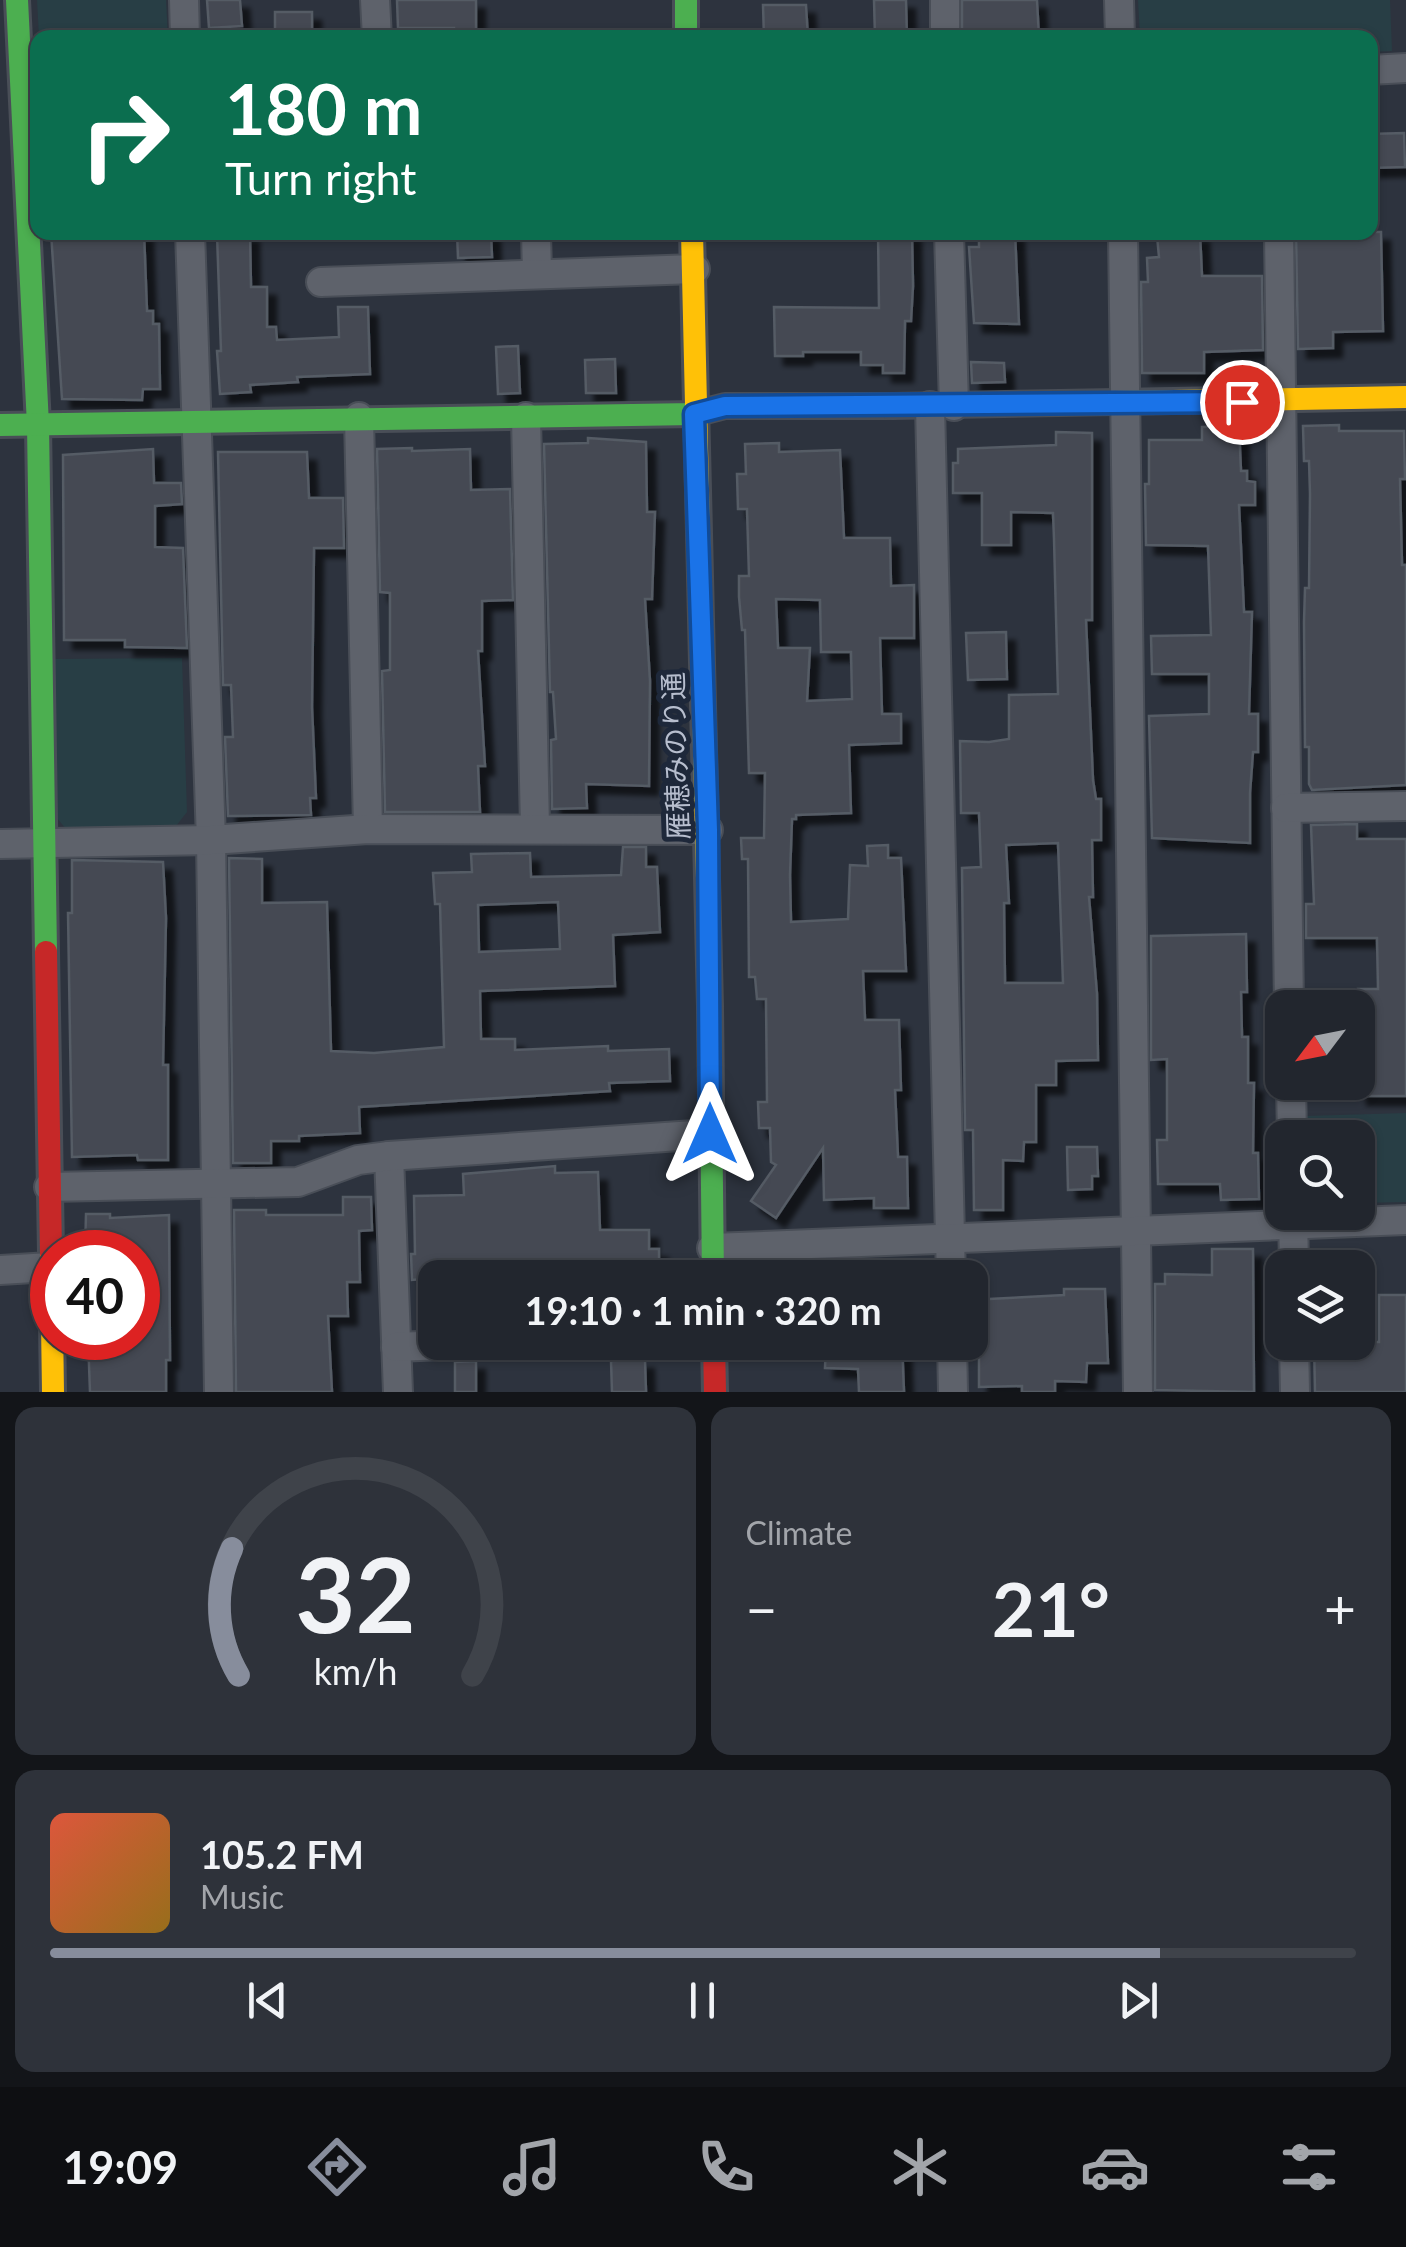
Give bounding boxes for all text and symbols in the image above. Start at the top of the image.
text: 180 m [225,66,422,150]
icon: right [60,70,190,200]
text: Turn right [225,151,416,205]
pin [1200,360,1285,445]
icon: arrive [1215,375,1270,430]
street label: 雁穂みのり通 [655,671,695,841]
north arrow [1265,990,1375,1100]
map controls [1265,990,1375,1360]
position arrow [658,1082,762,1186]
button: search [1265,1120,1375,1230]
speed limit sign: 40 [30,1230,160,1360]
button: layers [1265,1250,1375,1360]
text: 19:10 · 1 min · 320 m [524,1287,882,1333]
text: Climate [746,1513,852,1552]
text: 32 [295,1530,416,1655]
text: 21° [992,1563,1110,1653]
text: − [746,1575,777,1641]
text: + [1324,1575,1356,1641]
text: km/h [313,1650,397,1693]
text: 105.2 FM [200,1831,364,1877]
text: Music [200,1877,284,1916]
icon: previous [240,1973,295,2028]
icon: pause [675,1973,730,2028]
icon: next [1111,1973,1166,2028]
icon: directions [302,2132,372,2202]
icon: music [497,2132,567,2202]
icon: phone [691,2132,761,2202]
icon: climate [885,2132,955,2202]
icon: car [1080,2132,1150,2202]
icon: filters [1274,2132,1344,2202]
text: 19:09 [62,2140,178,2194]

